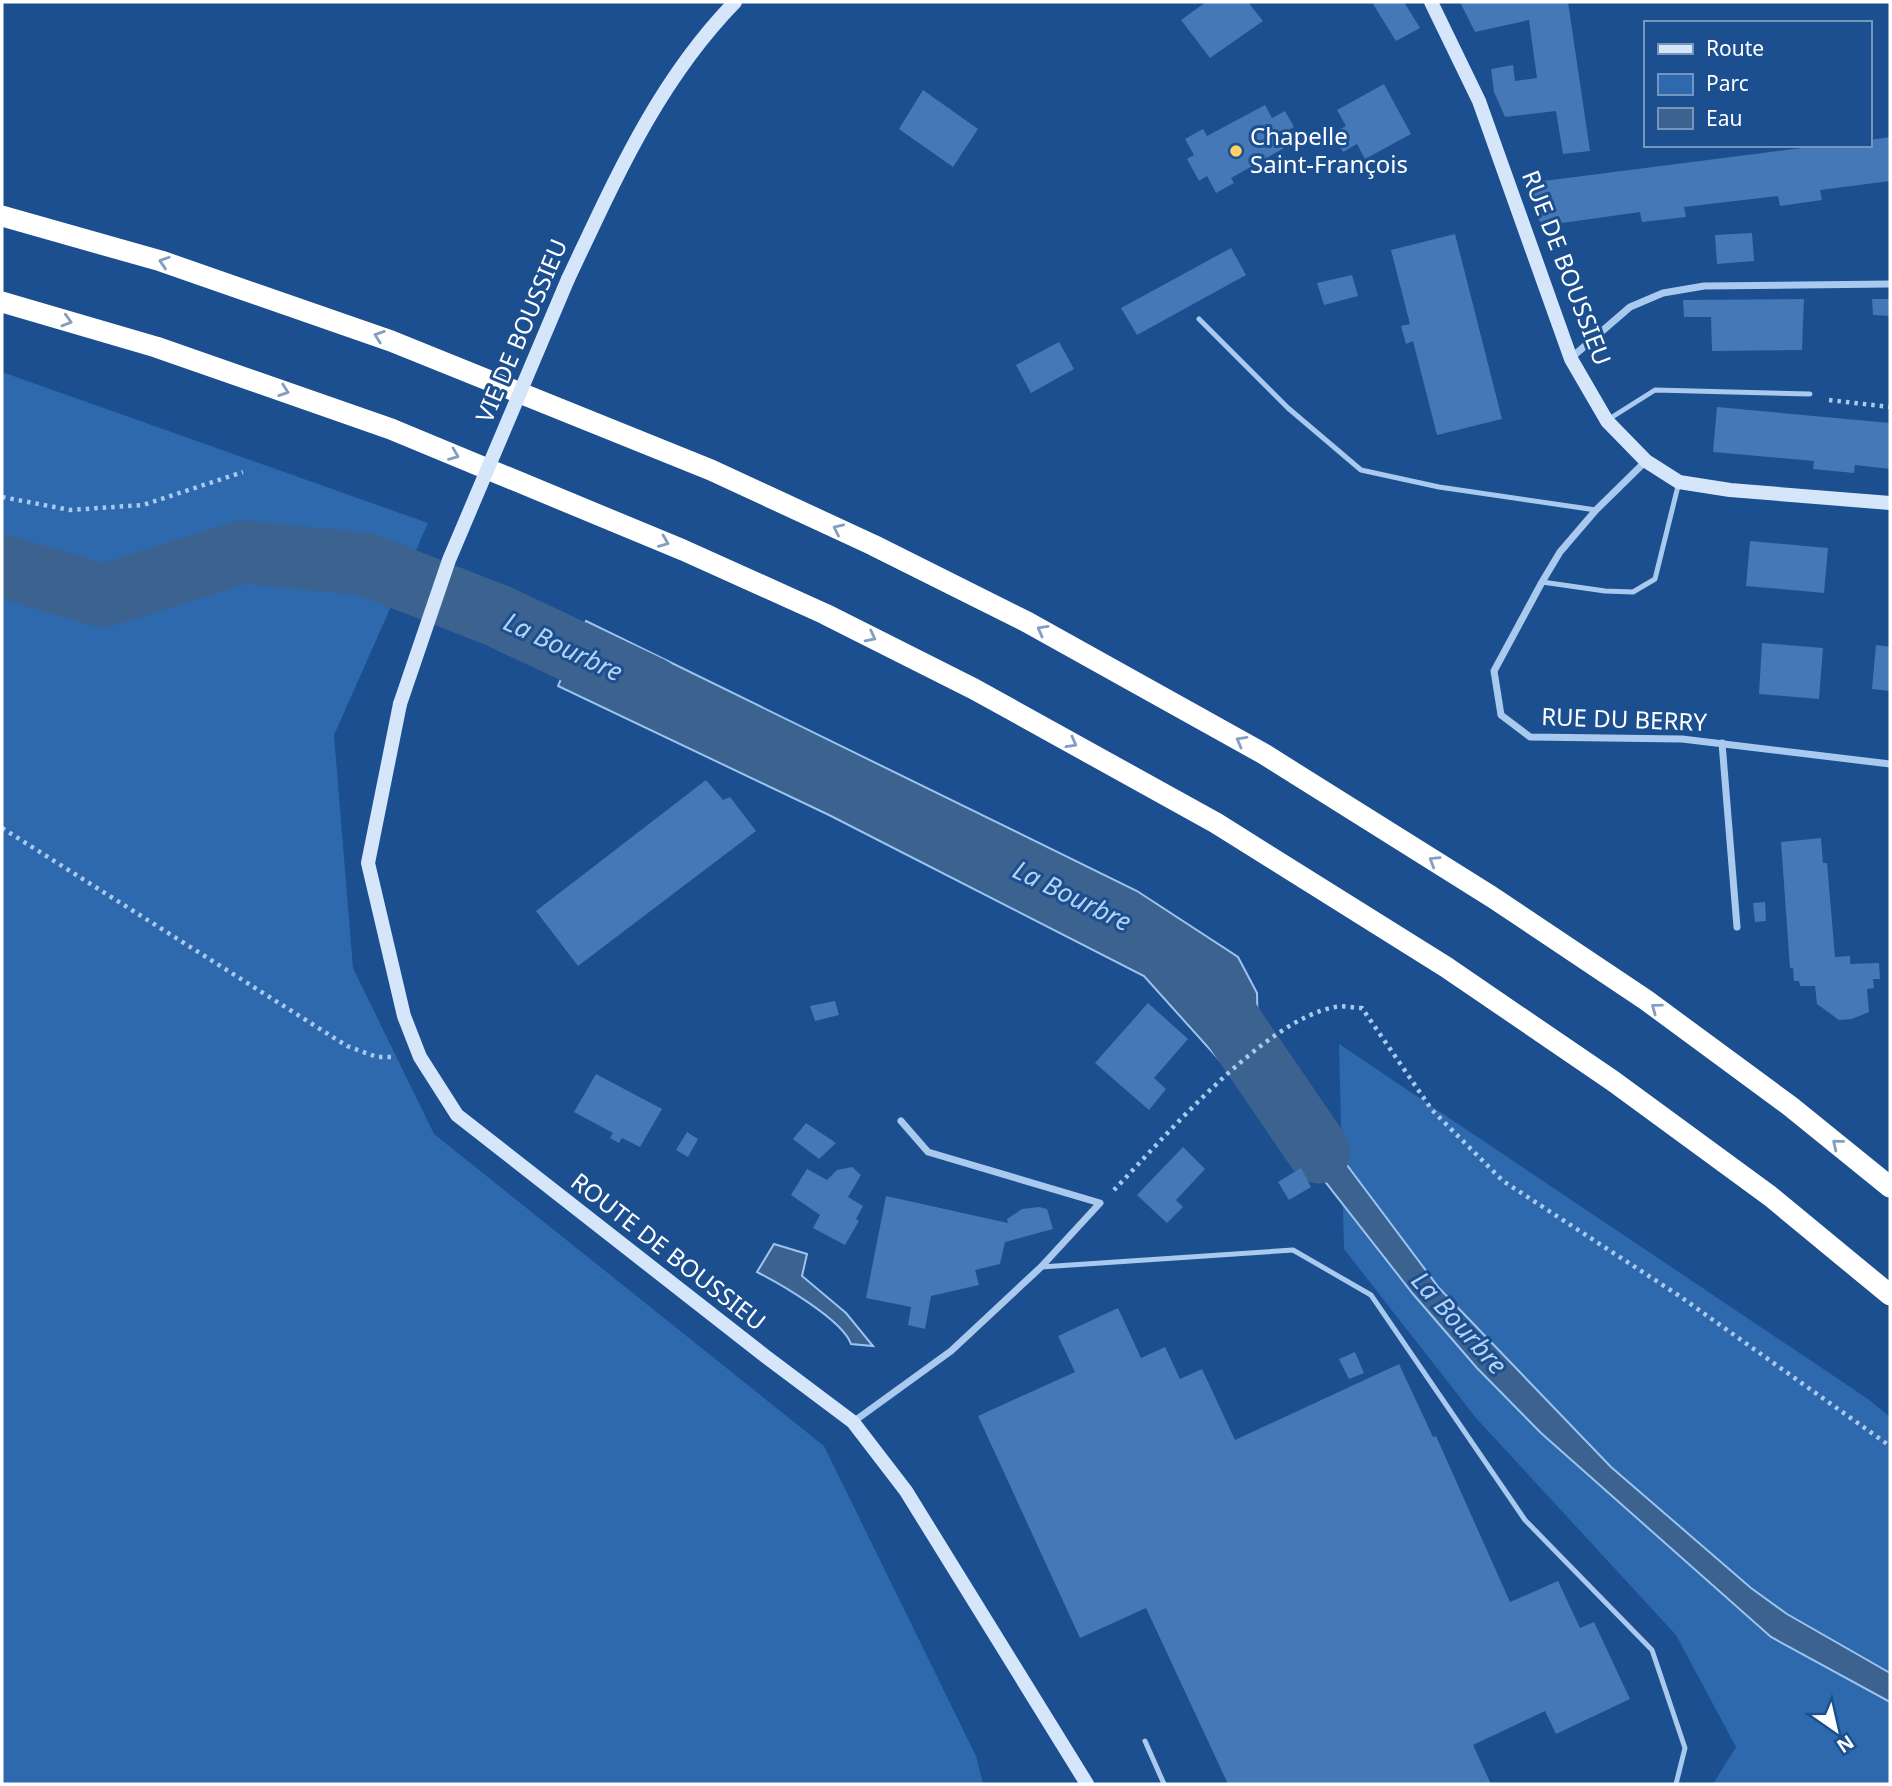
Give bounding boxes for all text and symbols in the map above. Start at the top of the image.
legend [1644,21,1871,147]
text: Route [1706,34,1764,62]
text: Parc [1706,69,1749,97]
text: Eau [1706,104,1742,132]
place label: Chapelle Saint-François [1250,119,1408,180]
marker: Chapelle Saint-François [1228,143,1244,159]
street label: RUE DE BOUSSIEU [1515,165,1620,370]
street label: VIE DE BOUSSIEU [467,234,574,427]
one-way arrow [158,256,170,270]
one-way arrow [61,313,73,327]
one-way arrow [373,330,385,344]
one-way arrow [277,383,289,397]
one-way arrow [447,446,459,460]
one-way arrow [833,523,845,537]
one-way arrow [657,533,669,547]
water label: La Bourbre [498,603,629,689]
one-way arrow [1037,625,1049,638]
one-way arrow [864,628,876,642]
street label: RUE DU BERRY [1541,699,1708,738]
one-way arrow [1065,735,1077,748]
one-way arrow [1235,736,1248,749]
water label: La Bourbre [1007,851,1138,939]
one-way arrow [1429,856,1442,869]
one-way arrow [1651,1003,1663,1016]
one-way arrow [1833,1140,1845,1153]
street label: ROUTE DE BOUSSIEU [565,1164,773,1337]
water label: La Bourbre [1404,1263,1516,1382]
north arrow [1801,1695,1871,1765]
text: N [1832,1729,1859,1759]

